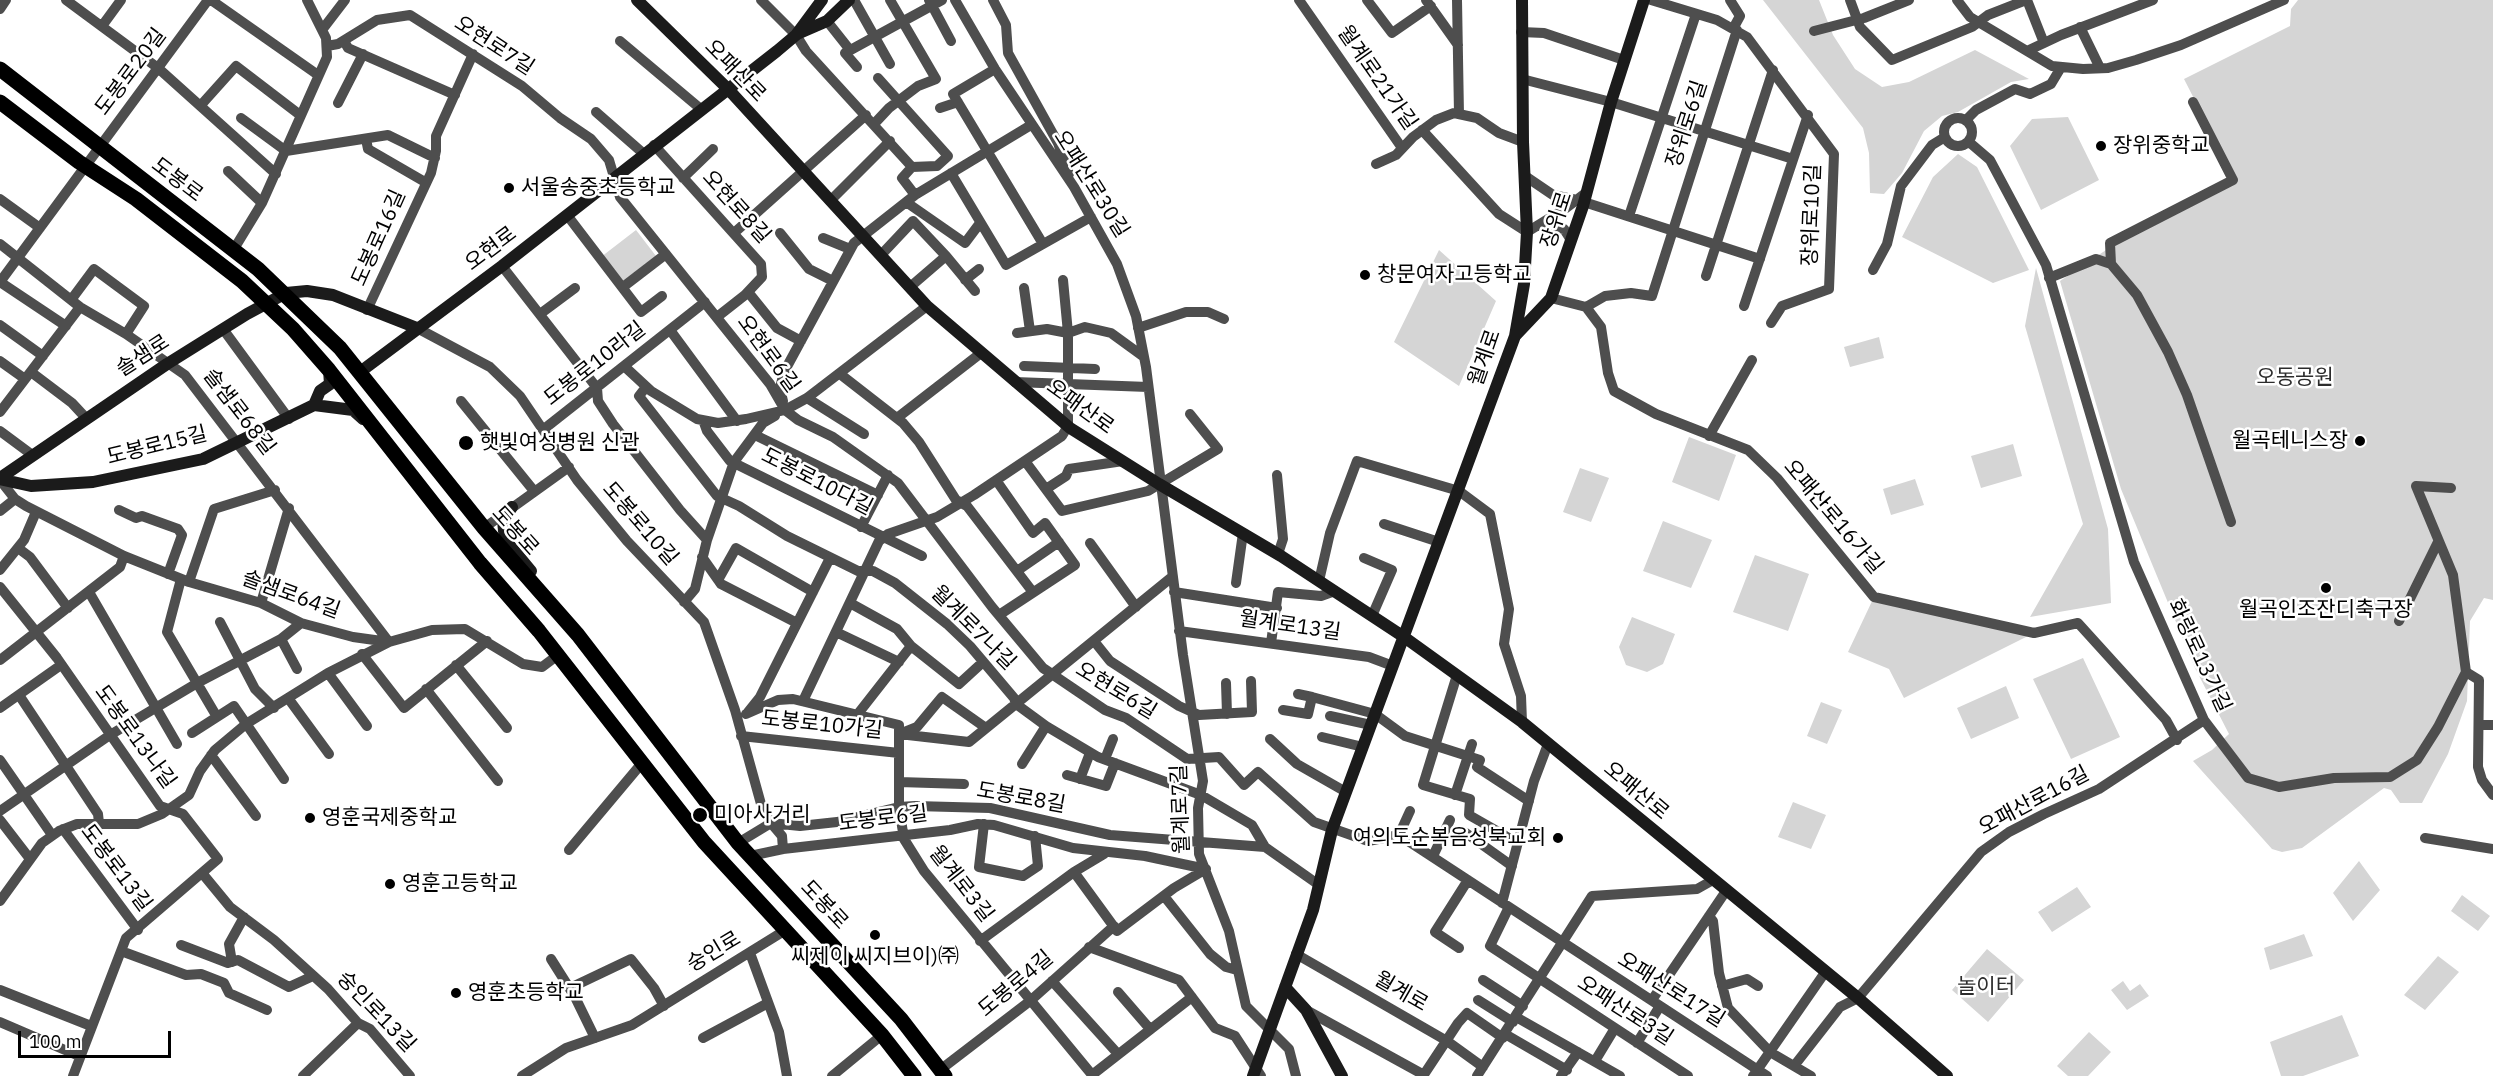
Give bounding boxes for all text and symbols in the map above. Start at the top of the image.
street label: 오현로7길 [449,11,539,81]
street label: 월계로21가길 [1332,21,1422,135]
street label: 도봉로20길 [90,23,172,121]
street label: 오패산로 [699,34,771,108]
street label: 장위로6길 [1661,77,1713,171]
street label: 오패산로30길 [1048,126,1134,242]
place label: 장위중학교 [2113,133,2210,159]
marker: 장위중학교 [2094,139,2108,153]
street label: 도봉로 [146,152,208,208]
street label: 장위로10길 [1798,163,1826,267]
street label: 오현로8길 [697,165,775,249]
place label: 서울송중초등학교 [521,175,676,201]
marker: 서울송중초등학교 [502,181,516,195]
street label: 도봉로16길 [347,186,411,290]
street label: 장위로 [1536,189,1578,251]
street label: 오현로 [460,221,522,277]
place label: 창문여자고등학교 [1377,262,1532,288]
marker: 창문여자고등학교 [1358,268,1372,282]
street label: 오현로6길 [731,310,805,398]
street label: 도봉로10라길 [539,317,651,411]
street label: 월계로 [1464,326,1506,390]
street label: 솔샘로 [112,330,174,382]
street label: 솔샘로68길 [198,364,280,460]
park label: 오동공원 [2256,365,2334,391]
street label: 오패산로 [1041,374,1119,440]
street label: 도봉로15길 [104,421,210,471]
place label: 월곡테니스장 [2232,428,2348,454]
place label: 햇빛여성병원 신관 [480,430,640,456]
marker: 햇빛여성병원 신관 [457,434,475,452]
marker: 월곡테니스장 [2353,434,2367,448]
street label: 도봉로10다길 [757,443,877,521]
street label: 오패산로16가길 [1778,455,1888,579]
street label: 도봉로10길 [597,477,683,571]
street label: 도봉로 [486,501,544,561]
street label: 솔샘로64길 [239,566,343,624]
street label: 월계로7나길 [925,580,1021,676]
marker: 월곡인조잔디축구장 [2319,581,2333,595]
street label: 화랑로13가길 [2162,595,2236,717]
place label: 월곡인조잔디축구장 [2239,597,2413,623]
street label: 월계로13길 [1238,606,1342,646]
street label: 오현로6길 [1071,657,1161,725]
street label: 도봉로13나길 [89,680,181,794]
street label: 도봉로10가길 [760,706,884,744]
street label: 오패산로 [1598,757,1674,825]
street label: 오패산로16길 [1974,761,2094,841]
street label: 월계로7길 [1167,764,1195,854]
street label: 도봉로8길 [975,778,1067,818]
street label: 도봉로6길 [837,801,929,837]
place label: 미아사거리 [714,802,811,828]
place label: 영훈국제중학교 [322,805,457,831]
marker: 미아사거리 [691,806,709,824]
marker: 영훈국제중학교 [303,811,317,825]
street label: 도봉로13길 [75,819,157,917]
place label: 여의도순복음성북교회 [1353,825,1546,851]
marker: 여의도순복음성북교회 [1551,831,1565,845]
street label: 월계로3길 [923,841,999,927]
place label: 영훈고등학교 [402,871,518,897]
street label: 도봉로 [795,875,853,935]
marker: 영훈고등학교 [383,877,397,891]
street label: 숭인로 [683,926,745,978]
marker: 씨제이 씨지브이)㈜ [868,928,882,942]
place label: 씨제이 씨지브이)㈜ [791,944,959,970]
street label: 도봉로4길 [973,945,1059,1023]
street label: 오패산로17길 [1613,947,1729,1033]
street label: 숭인로13길 [331,966,421,1058]
street label: 월계로 [1370,967,1432,1017]
street label: 오패산로3길 [1572,971,1678,1051]
park label: 놀이터 [1957,974,2015,1000]
place label: 영훈초등학교 [468,980,584,1006]
marker: 영훈초등학교 [449,986,463,1000]
scale bar [21,1019,174,1057]
text: 100 m [29,1030,81,1053]

